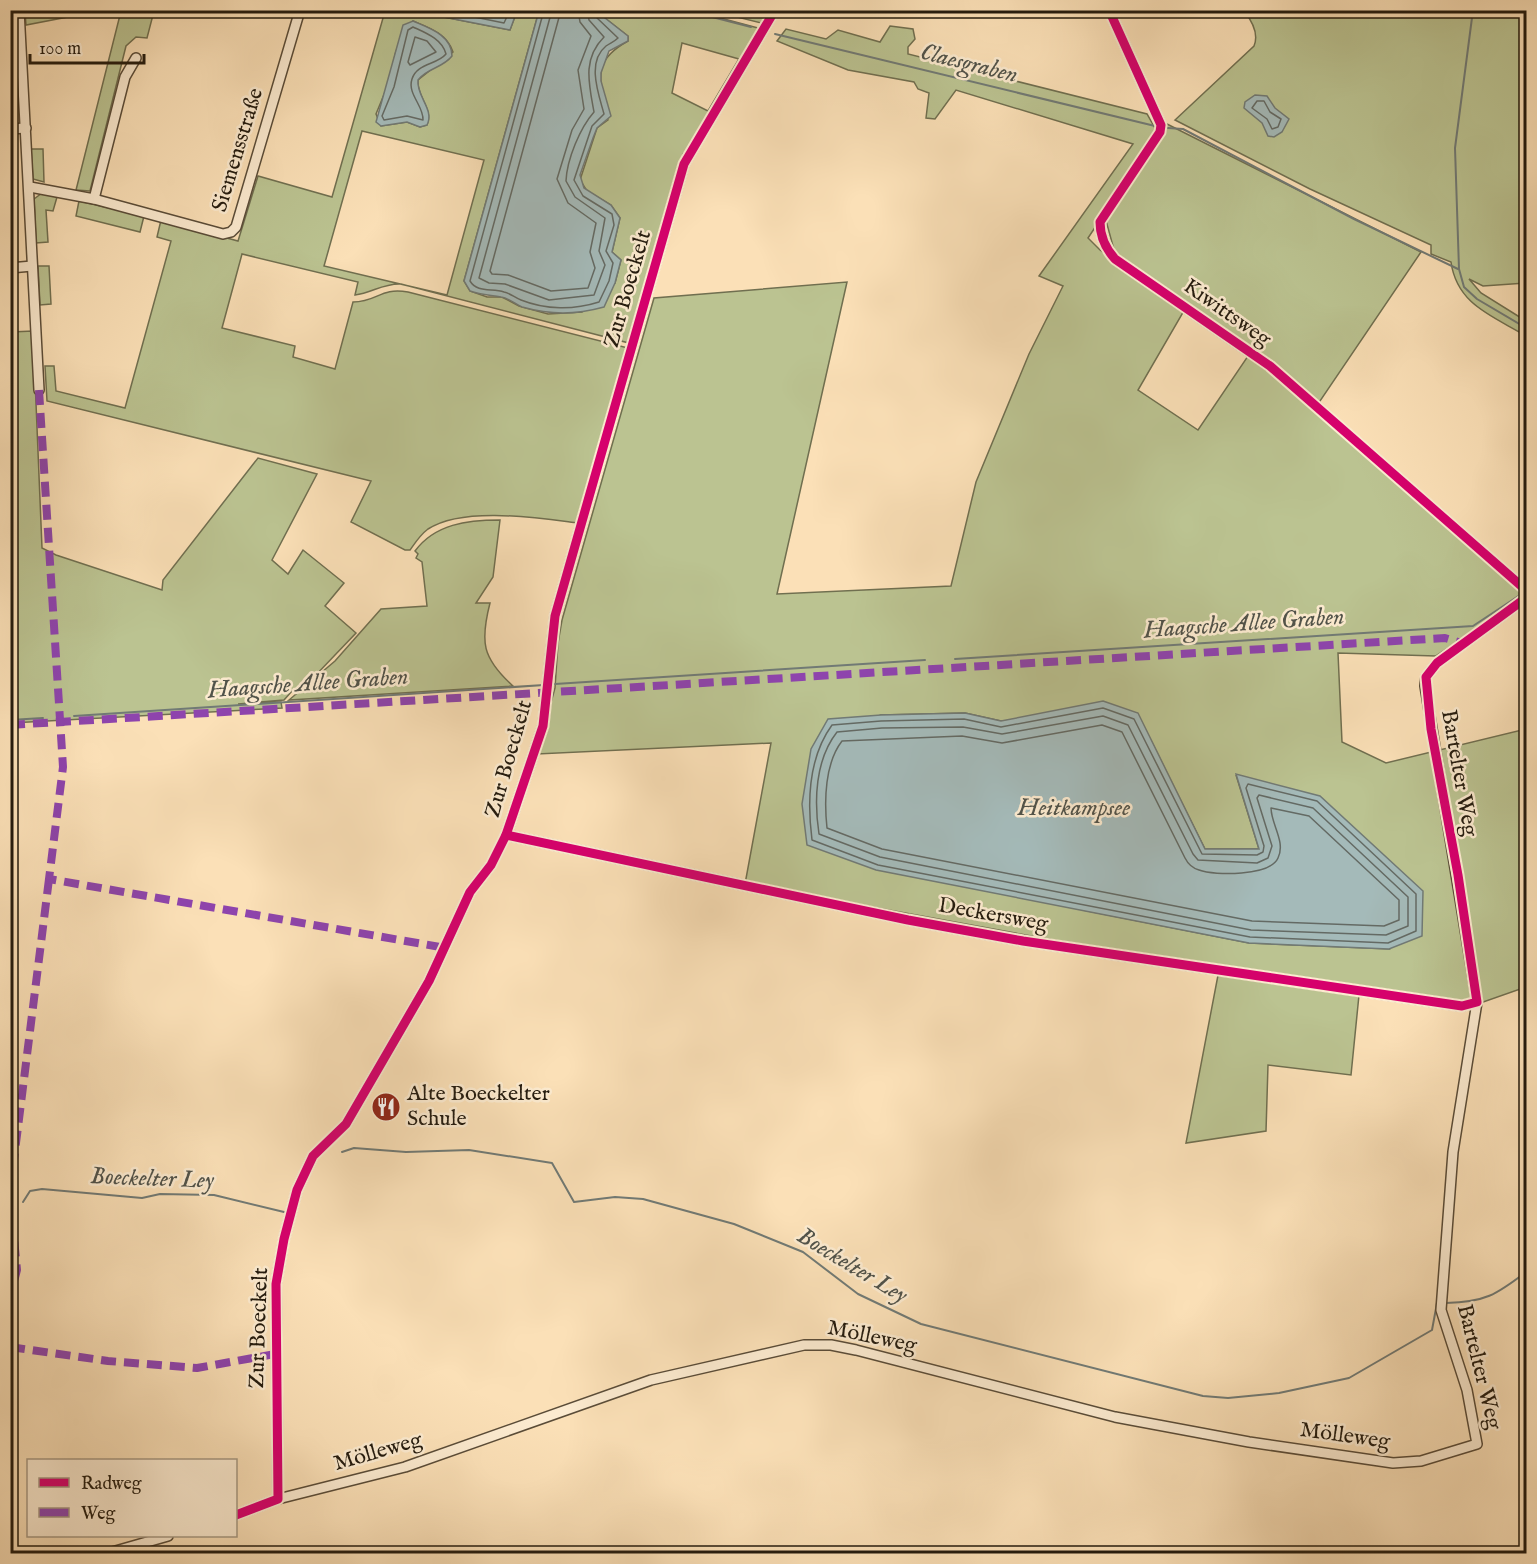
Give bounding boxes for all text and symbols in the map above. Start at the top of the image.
scale bar [30,27,144,65]
water label: Claesgraben [917,37,1021,91]
text: 100 m [39,38,81,61]
street label: Siemensstraße [206,85,270,215]
street label: Zur Boeckelt [598,227,658,351]
street label: Kiwittsweg [1178,273,1277,354]
water label: Haagsche Allee Graben [1142,602,1345,647]
water label: Haagsche Allee Graben [206,662,409,707]
street label: Zur Boeckelt [479,697,539,821]
street label: Bartelter Weg [1434,707,1484,840]
water label: Heitkampsee [1017,793,1130,824]
street label: Deckersweg [936,892,1051,939]
place label: Alte Boeckelter Schule [406,1080,550,1133]
restaurant icon: Alte Boeckelter Schule [370,1091,402,1123]
water label: Boeckelter Ley [90,1161,215,1197]
water label: Boeckelter Ley [791,1221,914,1312]
street label: Zur Boeckelt [243,1267,275,1389]
street label: Bartelter Weg [1450,1301,1508,1434]
street label: Mölleweg [825,1314,920,1360]
street label: Mölleweg [1298,1416,1393,1456]
street label: Mölleweg [331,1426,426,1478]
legend [27,1459,237,1537]
text: Radweg [81,1473,142,1496]
text: Weg [81,1503,116,1526]

